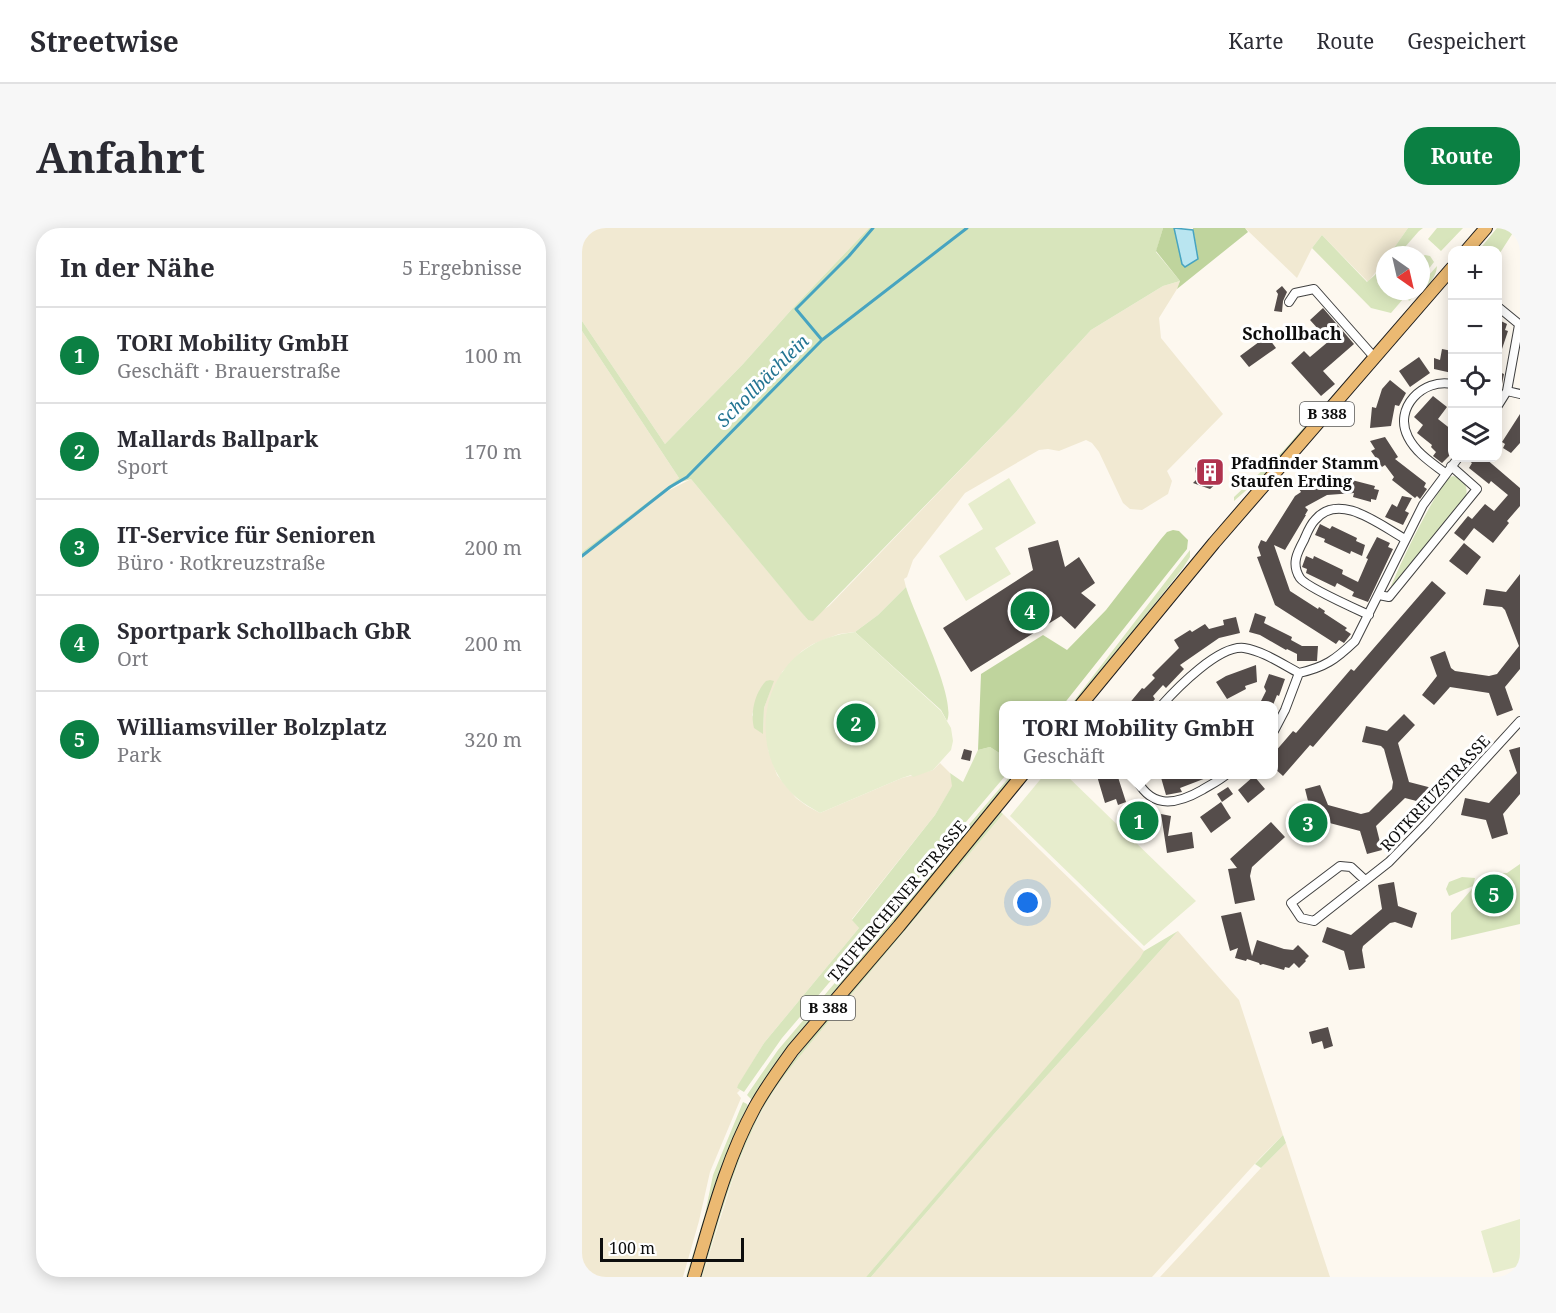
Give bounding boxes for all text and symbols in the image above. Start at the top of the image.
text: Streetwise [30,22,179,60]
text: Karte [1228,27,1283,55]
text: Route [1316,27,1374,55]
text: Gespeichert [1407,27,1526,55]
button: Route [1404,127,1520,185]
text: Anfahrt [36,128,205,185]
north arrow [1376,246,1430,300]
map controls [1448,246,1502,462]
button: + [1448,246,1502,300]
text: In der Nähe [60,249,215,285]
text: 5 Ergebnisse [402,254,522,281]
button: − [1448,300,1502,354]
district label: Schollbach [1242,321,1342,345]
text: TORI Mobility GmbH [117,327,349,357]
water label: Schollbächlein [711,329,814,432]
text: 1 [74,342,85,369]
text: 100 m [464,342,522,369]
button: locate [1448,354,1502,408]
text: Geschäft · Brauerstraße [117,357,341,384]
road number: B 388 [1300,402,1354,426]
button: layers [1448,408,1502,462]
text: Mallards Ballpark [117,423,318,453]
text: 2 [74,438,85,465]
text: 170 m [464,438,522,465]
place label: Pfadfinder Stamm Staufen Erding [1231,452,1379,492]
text: Sport [117,453,168,480]
building icon: Pfadfinder Stamm Staufen Erding [1194,456,1226,488]
text: IT-Service für Senioren [117,519,376,549]
text: 3 [74,534,85,561]
text: 200 m [464,534,522,561]
text: Büro · Rotkreuzstraße [117,549,326,576]
pin: 4 [1010,588,1050,634]
text: Sportpark Schollbach GbR [117,615,411,645]
text: 4 [74,630,85,657]
text: 200 m [464,630,522,657]
text: Ort [117,645,148,672]
pin: 2 [836,700,876,746]
popup [999,701,1278,779]
text: Williamsviller Bolzplatz [117,711,387,741]
text: TORI Mobility GmbH [1023,712,1254,742]
text: 5 [74,726,85,753]
text: 320 m [464,726,522,753]
street label: ROTKREUZSTRASSE [1375,730,1495,856]
text: Park [117,741,161,768]
text: Geschäft [1023,742,1105,769]
pin: 1 [1120,798,1158,844]
pin: 3 [1288,800,1328,846]
street label: TAUFKIRCHENER STRASSE [823,816,971,986]
pin: 5 [1474,872,1514,916]
your location [1013,888,1042,917]
road number: B 388 [801,996,855,1020]
scale bar [600,1235,744,1262]
text: 100 m [609,1237,655,1259]

